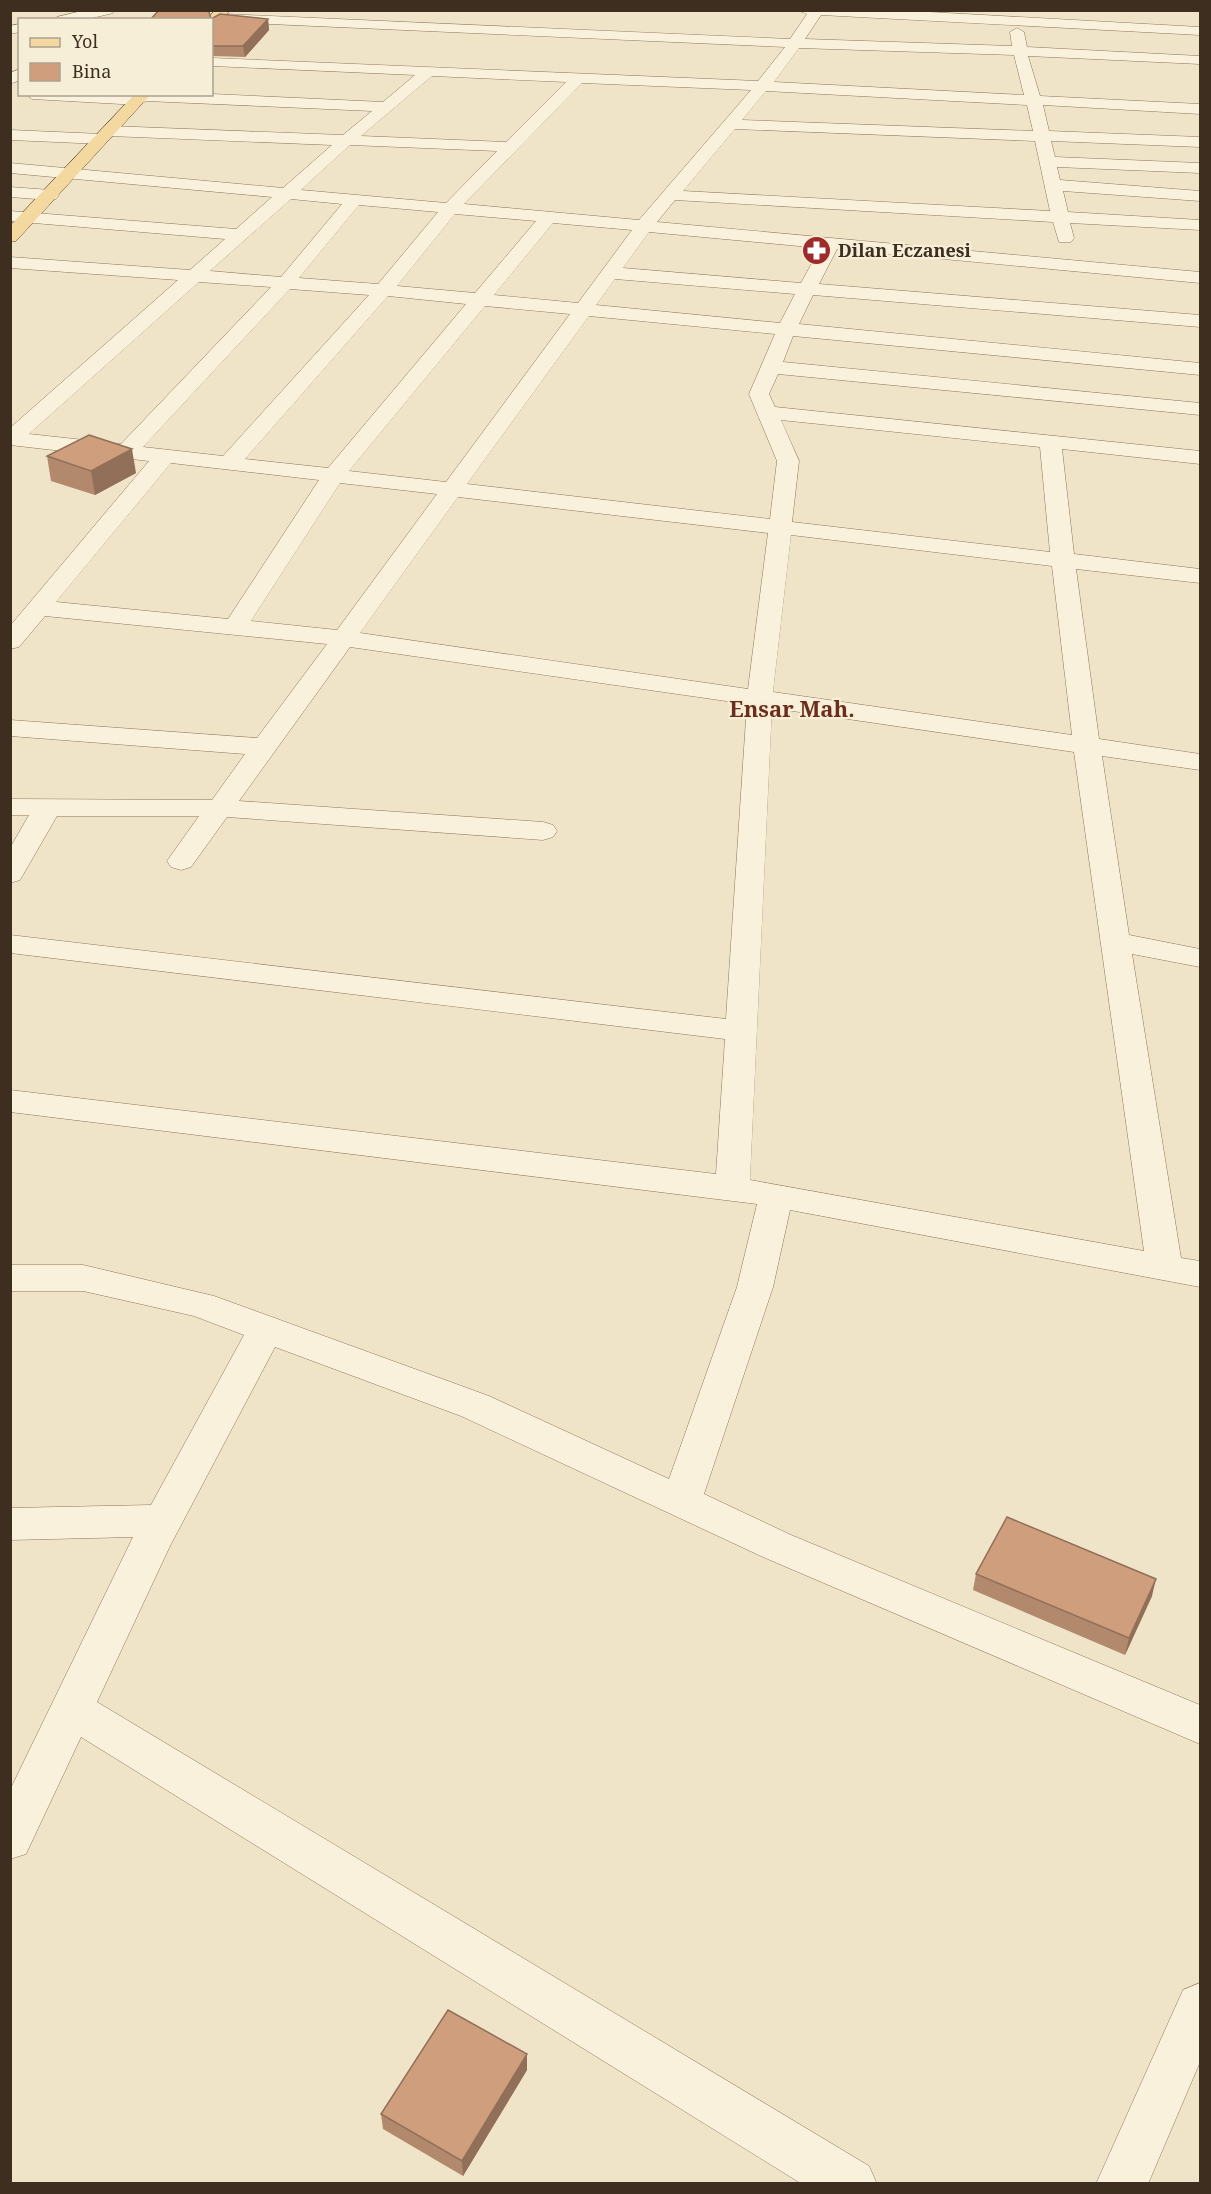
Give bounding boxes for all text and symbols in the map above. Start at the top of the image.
legend [18,18,213,96]
text: Yol [71,29,98,53]
text: Bina [72,59,111,83]
pharmacy icon: Dilan Eczanesi [801,234,833,266]
place label: Dilan Eczanesi [838,238,971,262]
district label: Ensar Mah. [729,693,855,723]

